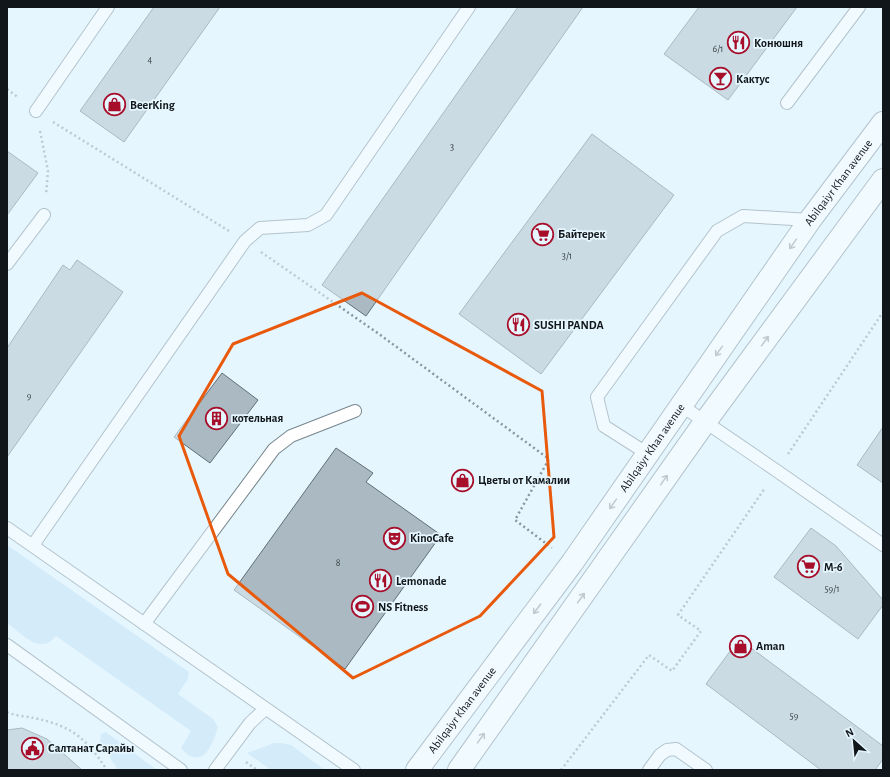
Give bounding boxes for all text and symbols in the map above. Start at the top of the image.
restaurant icon: Конюшня [725,30,751,56]
place label: Конюшня [754,37,803,49]
house number: 6/1 [712,44,724,54]
house number: 4 [148,55,153,65]
bar icon: Кактус [707,66,733,92]
place label: Кактус [736,73,770,86]
shop icon: BeerKing [102,92,128,118]
place label: BeerKing [130,99,176,111]
street label: Abilqaiyr Khan avenue [802,137,874,228]
house number: 3 [450,142,454,152]
supermarket icon: Байтерек [530,221,556,247]
place label: Байтерек [558,228,605,240]
one-way arrow [789,238,797,249]
house number: 3/1 [562,251,572,261]
restaurant icon: SUSHI PANDA [505,312,531,338]
place label: SUSHI PANDA [534,319,604,331]
one-way arrow [761,336,769,347]
one-way arrow [715,345,723,356]
house number: 9 [27,391,32,401]
street label: Abilqaiyr Khan avenue [617,401,687,494]
building icon: котельная [203,405,229,431]
place label: котельная [232,412,284,424]
shop icon: Цветы от Камалии [449,467,475,493]
place label: Цветы от Камалии [478,474,570,486]
one-way arrow [660,475,668,486]
one-way arrow [609,498,617,509]
theatre icon: KinoCafe [382,525,408,551]
place label: KinoCafe [410,532,454,544]
supermarket icon: M-6 [796,554,822,580]
house number: 8 [336,558,341,568]
place label: M-6 [824,561,843,573]
restaurant icon: Lemonade [367,568,393,594]
place label: Lemonade [396,575,447,587]
house number: 59/1 [824,584,840,594]
one-way arrow [577,593,585,604]
sports icon: NS Fitness [350,594,376,620]
place label: NS Fitness [378,601,428,613]
one-way arrow [533,604,541,615]
shop icon: Aman [728,633,754,659]
place label: Aman [756,640,785,652]
street label: Abilqaiyr Khan avenue [426,664,498,755]
house number: 59 [790,711,799,721]
north arrow [834,721,874,761]
text: N [844,726,856,739]
one-way arrow [477,733,485,744]
public building icon: Салтанат Сарайы [19,735,45,761]
place label: Салтанат Сарайы [48,742,134,754]

